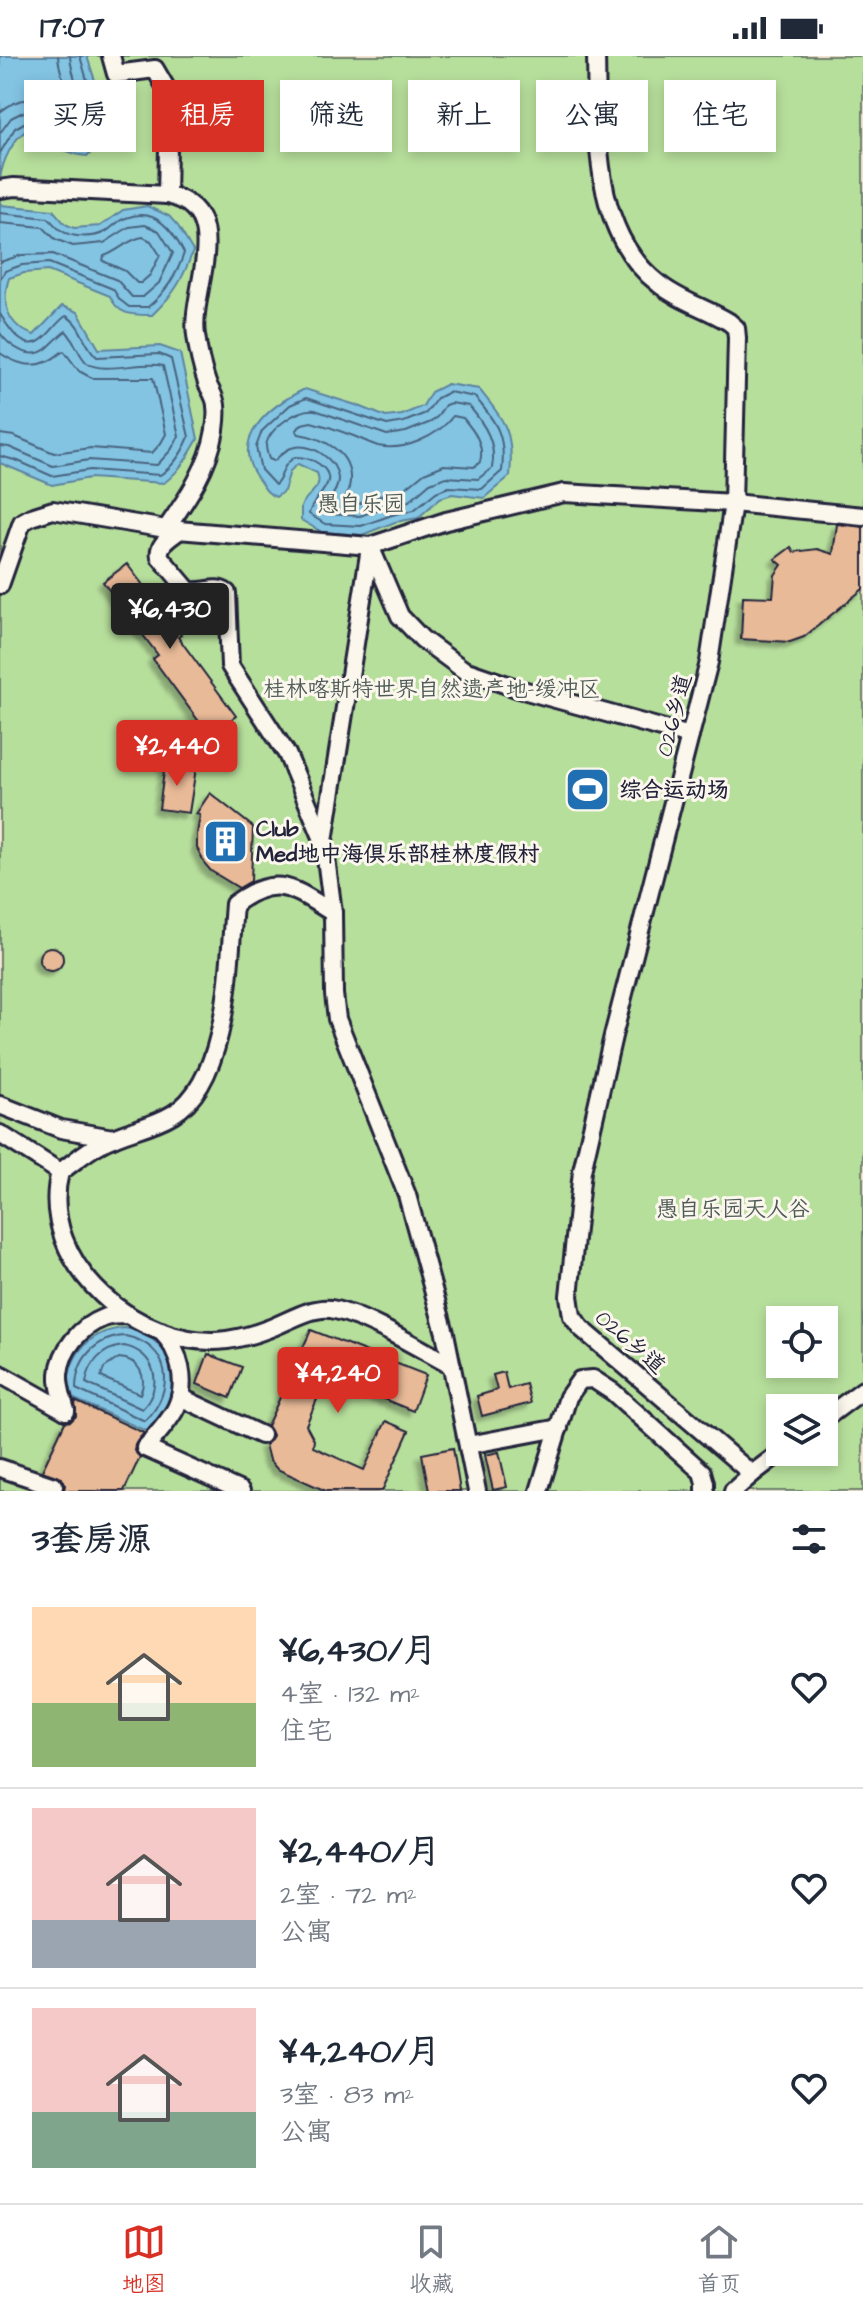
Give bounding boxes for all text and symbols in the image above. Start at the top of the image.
text: 17:07 [40,7,105,49]
chip: 买房 [24,80,136,152]
chip: 租房 [152,80,264,152]
chip: 筛选 [280,80,392,152]
chip: 新上 [408,80,520,152]
chip: 公寓 [536,80,648,152]
chip: 住宅 [664,80,776,152]
park label: 愚自乐园 [317,489,405,520]
pin: ¥6,430 [105,583,235,651]
text: ¥6,430 [129,591,211,627]
street label: 026乡道 [649,671,700,760]
park label: 桂林喀斯特世界自然遗产地-缓冲区 [264,674,600,705]
pin: ¥2,440 [112,720,242,788]
text: ¥2,440 [134,728,220,764]
sports icon: 综合运动场 [564,765,612,813]
place label: 综合运动场 [619,775,729,806]
place label: Club Med地中海俱乐部桂林度假村 [256,814,539,870]
building icon: Club Med地中海俱乐部桂林度假村 [201,817,249,865]
park label: 愚自乐园天人谷 [656,1194,810,1225]
street label: 026乡道 [588,1303,672,1381]
map controls [766,1306,838,1466]
button: locate [766,1306,838,1378]
pin: ¥4,240 [273,1347,403,1415]
text: ¥4,240 [295,1355,381,1391]
button: layers [766,1394,838,1466]
text: 3套房源 [32,1516,151,1564]
icon: filters [787,1517,831,1561]
text: ¥6,430/月 [280,1627,437,1675]
icon: home [96,1639,192,1735]
icon: heart [787,1665,831,1709]
text: 4室 · 132 m² [280,1676,420,1712]
text: 住宅 [280,1713,332,1749]
text: ¥2,440/月 [280,1828,441,1876]
icon: home [96,1840,192,1936]
icon: heart [787,1866,831,1910]
text: 2室 · 72 m² [280,1877,417,1913]
text: 公寓 [280,1914,332,1950]
text: ¥4,240/月 [280,2028,441,2076]
icon: home [96,2040,192,2136]
icon: heart [787,2066,831,2110]
text: 3室 · 83 m² [280,2077,414,2113]
text: 公寓 [280,2114,332,2150]
tab: 地图 [122,2220,166,2300]
tab: 收藏 [409,2220,453,2300]
tab: 首页 [697,2220,741,2300]

